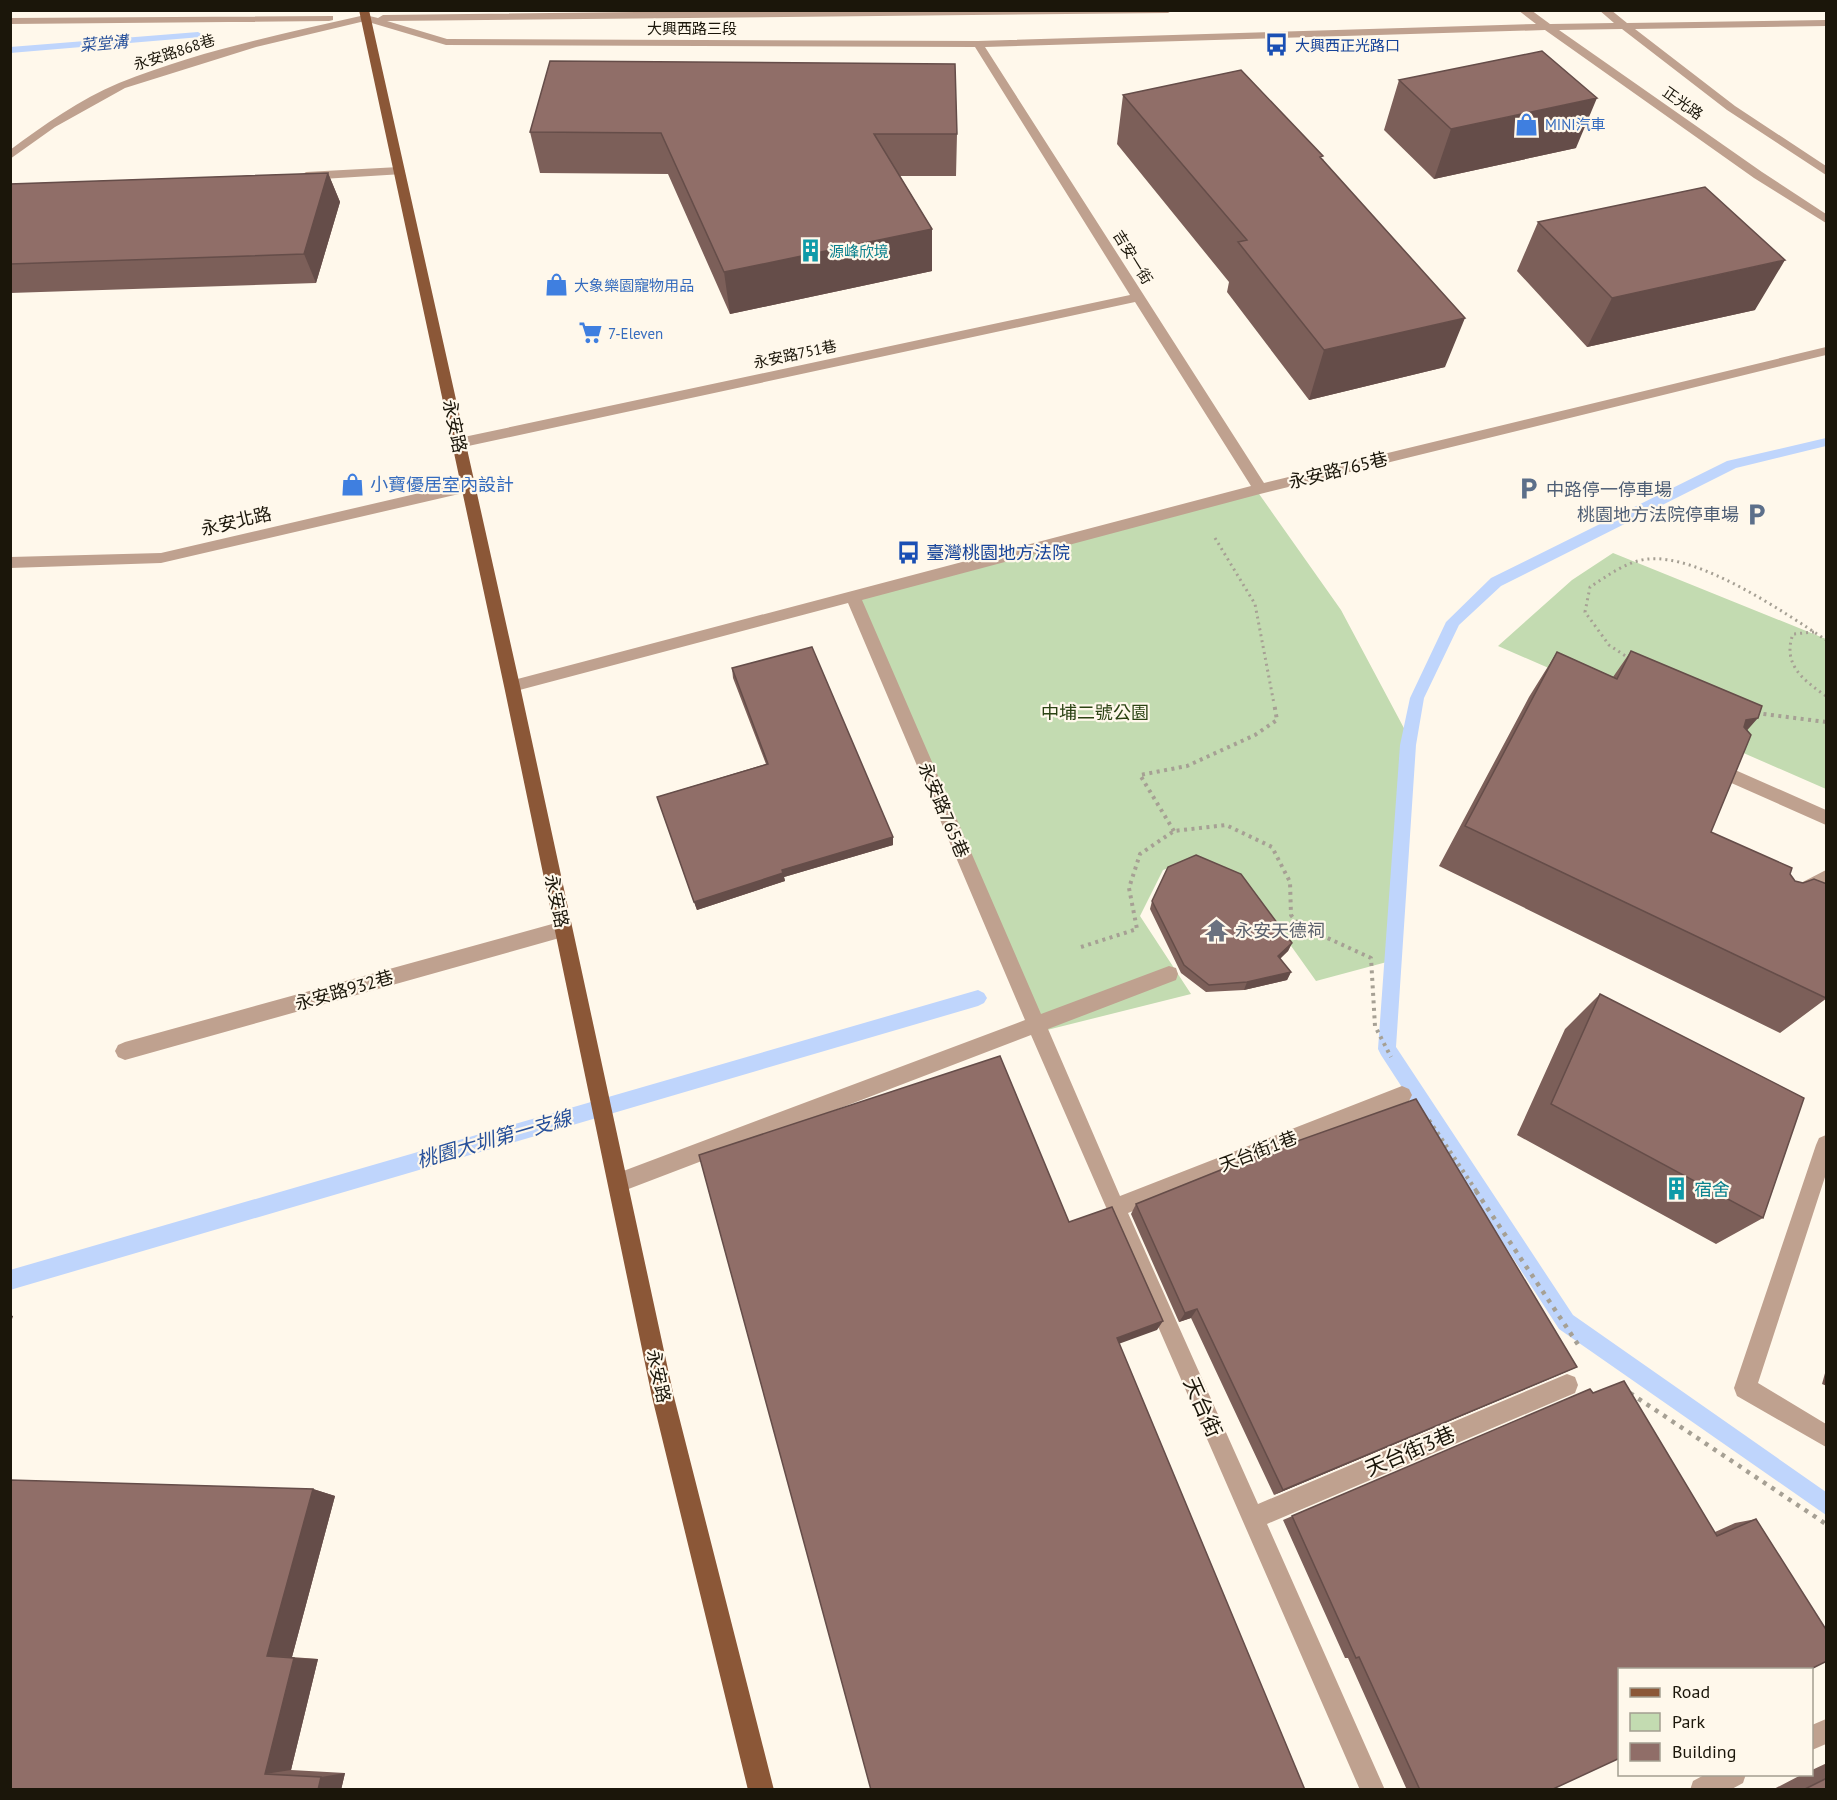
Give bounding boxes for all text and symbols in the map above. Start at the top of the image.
street label: 大興西路三段 [647,19,737,38]
street label: 永安路868巷 [131,30,217,74]
water label: 菜堂溝 [79,31,131,55]
bus stop icon: 大興西正光路口 [1264,32,1290,58]
place label: 大興西正光路口 [1295,36,1400,55]
street label: 正光路 [1659,82,1707,124]
shop icon: MINI汽車 [1514,111,1540,137]
place label: MINI汽車 [1545,115,1606,134]
street label: 吉安一街 [1109,227,1157,287]
building icon: 源峰欣境 [798,238,824,264]
place label: 源峰欣境 [829,242,889,261]
shop icon: 大象樂園寵物用品 [543,272,569,298]
place label: 大象樂園寵物用品 [574,276,694,295]
supermarket icon: 7-Eleven [577,320,603,346]
place label: 7-Eleven [608,324,663,343]
street label: 永安路751巷 [752,336,838,372]
street label: 永安路 [438,397,472,455]
street label: 永安路765巷 [1286,447,1390,493]
shop icon: 小寶優居室內設計 [339,471,365,497]
place label: 小寶優居室內設計 [370,473,514,496]
parking icon: 中路停一停車場 [1515,476,1541,502]
place label: 中路停一停車場 [1546,478,1672,501]
parking icon: 桃園地方法院停車場 [1744,501,1770,527]
street label: 永安北路 [198,502,274,540]
place label: 桃園地方法院停車場 [1577,503,1739,526]
bus stop icon: 臺灣桃園地方法院 [895,539,921,565]
place label: 臺灣桃園地方法院 [926,541,1070,564]
park label: 中埔二號公園 [1041,701,1149,724]
street label: 永安路765巷 [914,759,974,861]
street label: 永安路 [540,872,574,930]
temple icon: 永安天德祠 [1204,917,1230,943]
place label: 永安天德祠 [1235,919,1325,942]
street label: 永安路932巷 [292,965,396,1015]
water label: 桃園大圳第一支線 [414,1104,576,1174]
street label: 天台街1巷 [1216,1126,1300,1176]
building icon: 宿舍 [1663,1176,1689,1202]
place label: 宿舍 [1694,1178,1730,1201]
street label: 永安路 [642,1347,676,1405]
street label: 天台街 [1178,1373,1228,1441]
street label: 天台街3巷 [1361,1420,1459,1482]
legend [1618,1668,1813,1776]
text: Road [1672,1680,1710,1703]
text: Park [1672,1710,1705,1733]
text: Building [1672,1740,1736,1763]

